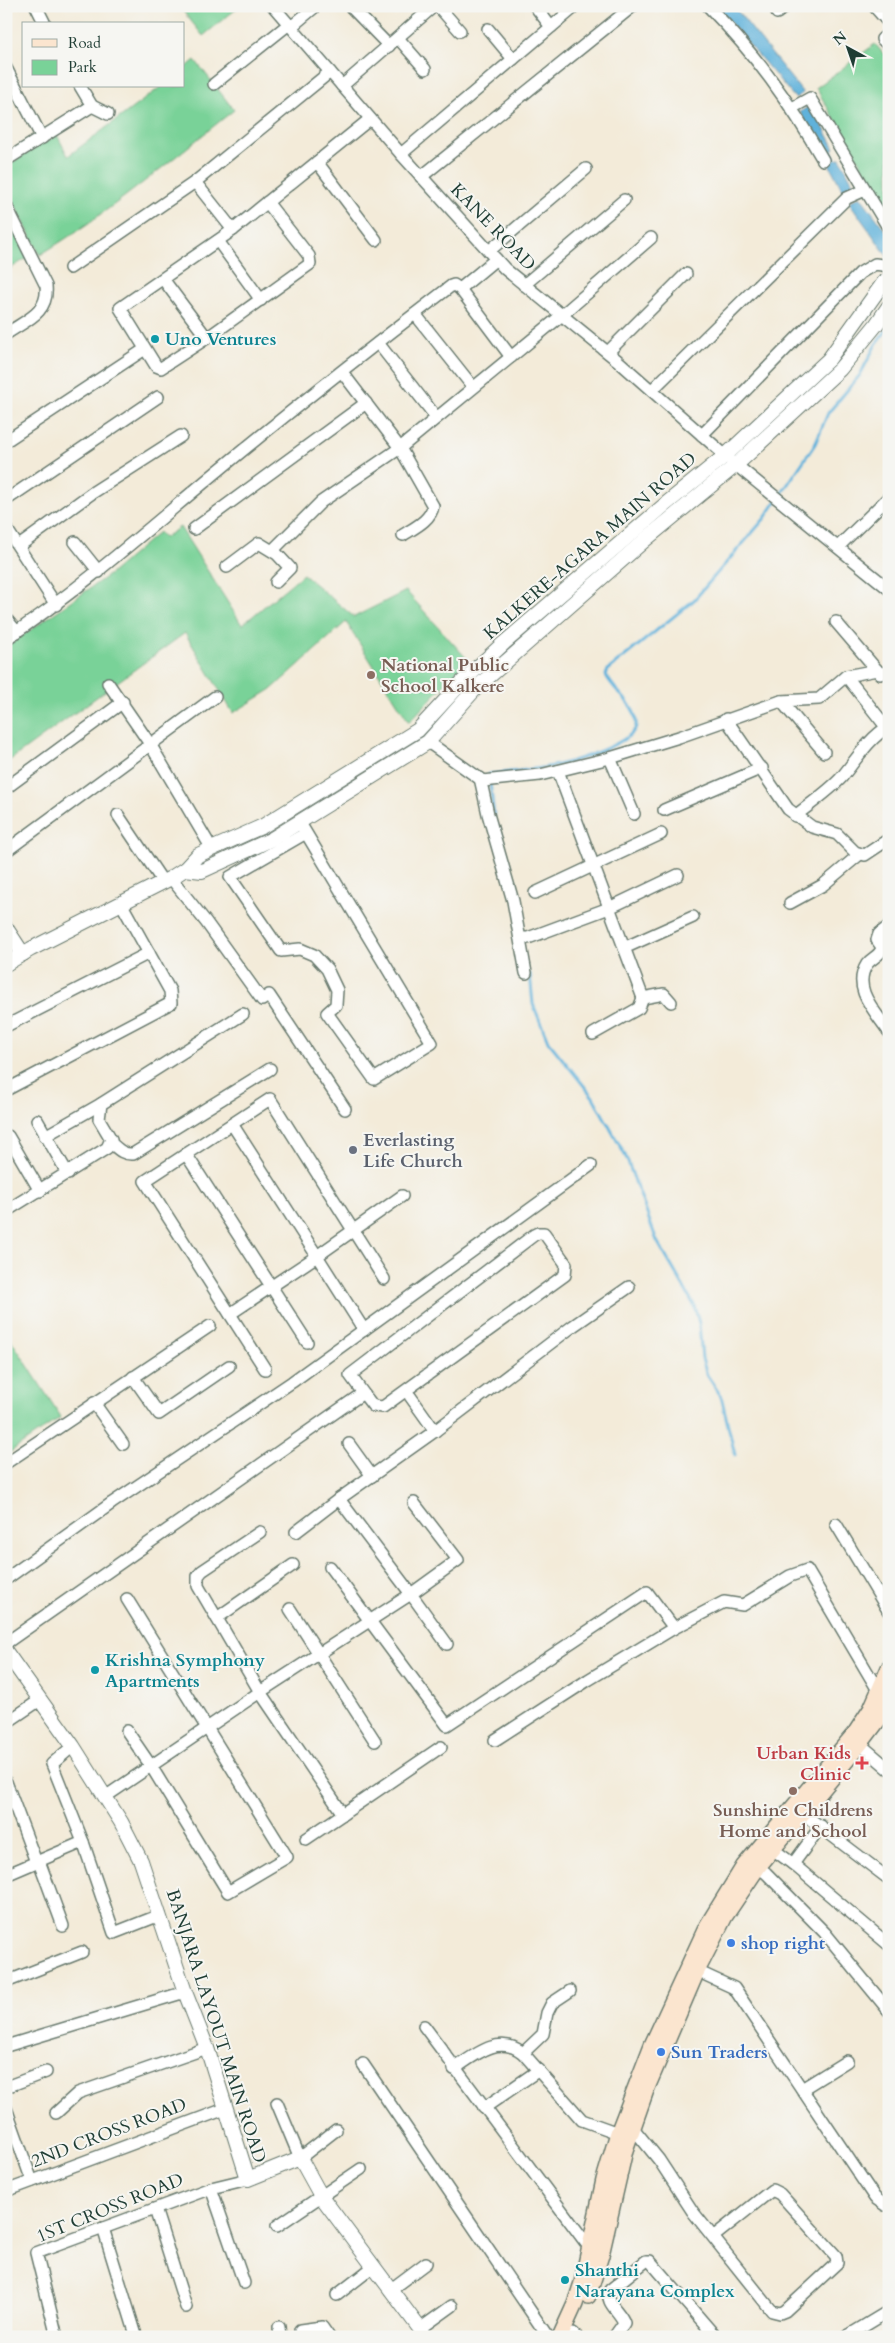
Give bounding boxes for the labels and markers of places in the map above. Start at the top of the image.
place label: Uno Ventures [165,327,276,352]
marker: Uno Ventures [149,333,161,345]
place label: National Public School Kalkere [381,653,509,699]
marker: National Public School Kalkere [365,669,377,681]
place label: Everlasting Life Church [363,1128,463,1174]
marker: Everlasting Life Church [347,1144,359,1156]
place label: Krishna Symphony Apartments [105,1648,266,1694]
marker: Krishna Symphony Apartments [89,1664,101,1676]
place label: Urban Kids Clinic [756,1741,851,1787]
marker: Urban Kids Clinic [855,1756,869,1770]
marker: Sunshine Childrens Home and School [787,1785,799,1797]
place label: Sunshine Childrens Home and School [713,1798,873,1844]
place label: shop right [741,1931,826,1956]
marker: shop right [725,1937,737,1949]
place label: Sun Traders [671,2040,768,2065]
marker: Sun Traders [655,2046,667,2058]
place label: Shanthi Narayana Complex [575,2258,735,2304]
marker: Shanthi Narayana Complex [559,2274,571,2286]

